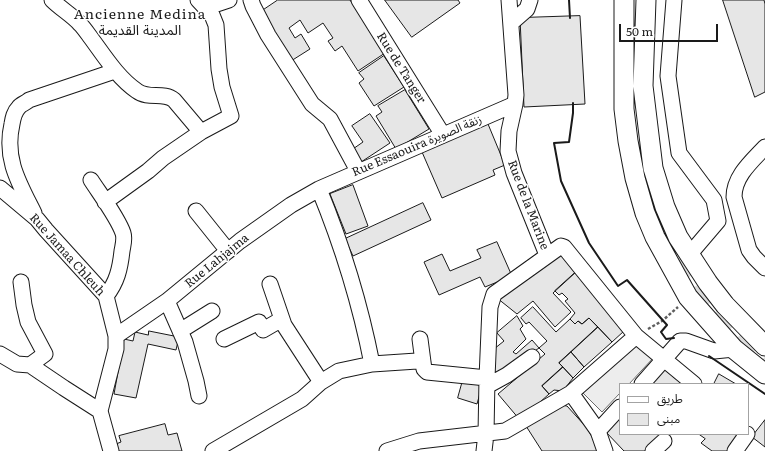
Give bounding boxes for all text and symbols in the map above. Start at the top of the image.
district label: Ancienne Medina المدينة القديمة [74,7,206,40]
scale bar [621,16,720,42]
text: 50 m [626,22,653,40]
street label: Rue de Tanger [373,30,429,106]
street label: Rue Essaouira زنقة الصويرة [350,112,484,180]
street label: Rue de la Marine [504,158,552,252]
street label: Rue Jamaa Chleuh [26,211,108,299]
street label: Rue Lahjajma [182,231,252,291]
legend [619,383,749,435]
text: طريق [657,389,683,407]
text: مبنى [657,409,680,427]

